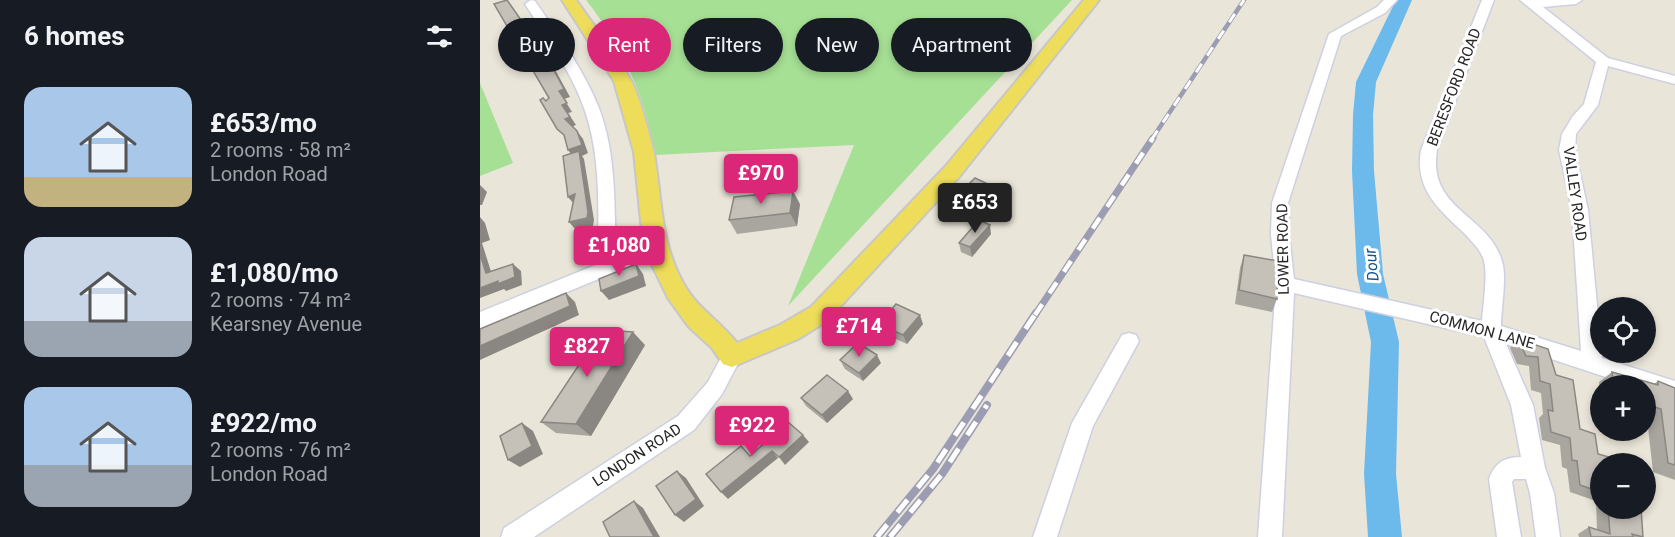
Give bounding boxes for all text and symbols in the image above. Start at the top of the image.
chip: Buy [498,18,575,72]
chip: Rent [587,18,671,72]
chip: Filters [683,18,783,72]
chip: New [795,18,879,72]
chip: Apartment [891,18,1032,72]
icon: filters [423,20,456,53]
text: 6 homes [24,21,125,51]
street label: BERESFORD ROAD [1423,25,1485,149]
text: £653/mo [210,108,317,138]
icon: home [72,111,144,183]
text: 2 rooms · 58 m² [210,138,351,162]
street label: VALLEY ROAD [1559,146,1591,242]
pin: £970 [725,154,797,205]
text: £970 [738,161,784,185]
text: London Road [210,162,328,186]
pin: £653 [939,183,1011,234]
text: £653 [952,190,998,214]
street label: LOWER ROAD [1273,203,1293,295]
pin: £1,080 [570,226,668,277]
text: £1,080 [588,233,650,257]
water label: Dour [1360,247,1383,282]
text: £1,080/mo [210,258,338,288]
icon: home [72,261,144,333]
text: 2 rooms · 74 m² [210,288,351,312]
map controls [1590,297,1656,519]
button: locate [1590,297,1656,363]
pin: £714 [823,307,895,358]
street label: COMMON LANE [1427,307,1537,353]
text: Kearsney Avenue [210,312,362,336]
text: £714 [836,314,882,338]
pin: £827 [551,327,623,378]
text: £827 [564,334,610,358]
button: + [1590,375,1656,441]
pin: £922 [716,406,788,457]
text: £922/mo [210,408,317,438]
icon: home [72,411,144,483]
text: £922 [729,413,775,437]
street label: LONDON ROAD [589,420,685,490]
text: 2 rooms · 76 m² [210,438,351,462]
button: − [1590,453,1656,519]
text: London Road [210,462,328,486]

